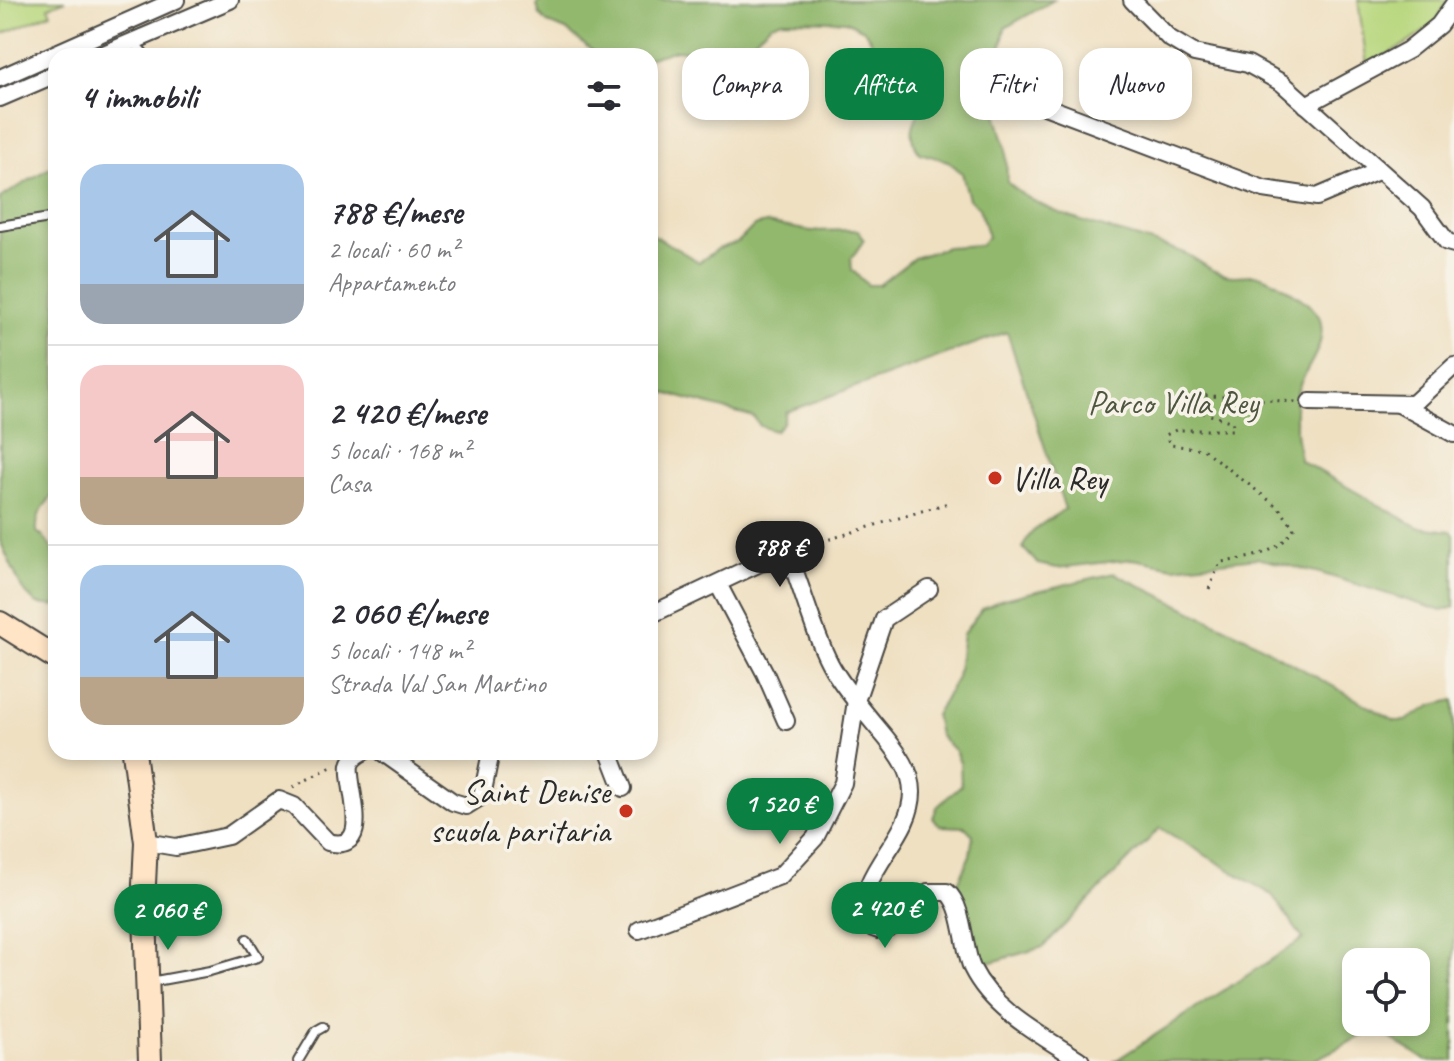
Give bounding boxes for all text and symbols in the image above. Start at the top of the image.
chip: Compra [682,48,809,120]
chip: Affitta [825,48,944,120]
chip: Filtri [960,48,1063,120]
chip: Nuovo [1079,48,1192,120]
icon: filters [582,74,626,118]
text: 4 immobili [80,75,197,118]
text: 788 €/mese [328,190,462,233]
icon: home [144,196,240,292]
text: 2 locali · 60 m² [328,233,458,266]
text: Appartamento [328,266,454,299]
park label: Parco Villa Rey [1088,381,1261,424]
text: 2 420 €/mese [328,391,486,434]
icon: home [144,397,240,493]
text: 5 locali · 168 m² [328,434,470,467]
place label: Villa Rey [1011,457,1110,500]
text: Casa [328,467,371,500]
marker: Villa Rey [986,469,1004,487]
pin: 788 € [724,521,836,589]
text: 788 € [754,530,807,563]
text: 2 060 €/mese [328,591,487,634]
icon: home [144,597,240,693]
text: 5 locali · 148 m² [328,634,470,667]
text: Strada Val San Martino [328,667,546,700]
place label: Saint Denise scuola paritaria [430,770,612,852]
pin: 1 520 € [706,778,854,846]
text: 1 520 € [745,787,815,820]
marker: Saint Denise scuola paritaria [617,802,635,820]
pin: 2 420 € [811,882,959,950]
pin: 2 060 € [94,884,242,952]
text: 2 420 € [849,891,921,924]
text: 2 060 € [132,893,204,926]
map controls [1342,948,1430,1036]
button: locate [1342,948,1430,1036]

